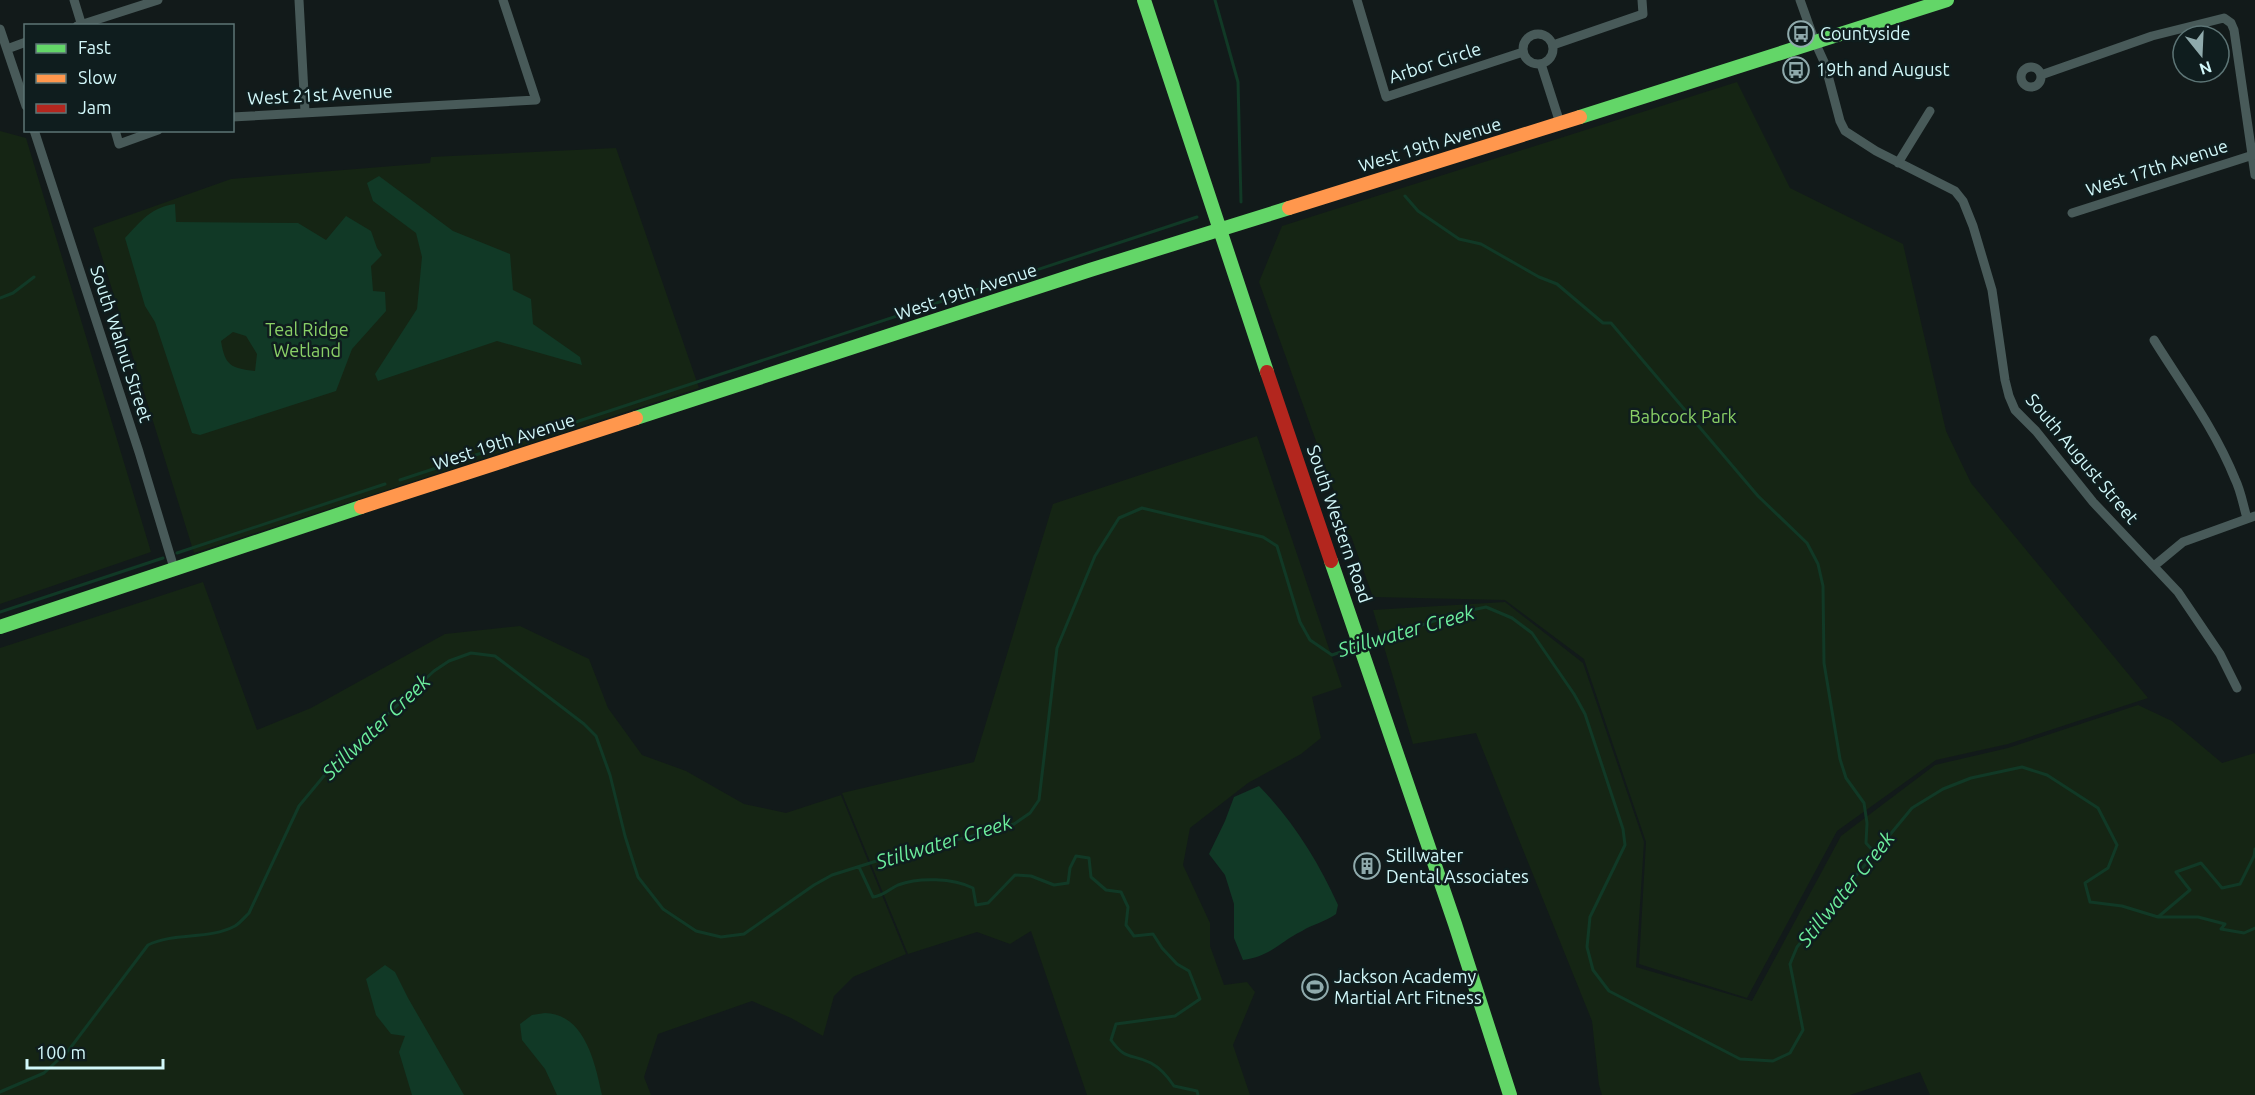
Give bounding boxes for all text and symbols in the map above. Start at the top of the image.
bus stop icon: Countyside [1786,19,1816,49]
place label: Countyside [1820,23,1911,43]
legend [24,24,234,132]
north arrow [2171,24,2231,84]
text: Fast [78,37,111,57]
street label: Arbor Circle [1386,38,1483,86]
bus stop icon: 19th and August [1781,55,1811,85]
text: N [2197,58,2214,79]
place label: 19th and August [1816,59,1949,79]
text: Slow [78,67,117,87]
street label: West 21st Avenue [247,80,393,108]
text: Jam [78,97,112,117]
street label: West 19th Avenue [1356,113,1503,175]
street label: West 17th Avenue [2083,135,2230,199]
street label: West 19th Avenue [892,259,1039,323]
street label: South Walnut Street [87,263,157,425]
park label: Teal Ridge Wetland [265,319,349,360]
street label: South August Street [2023,389,2143,527]
park label: Babcock Park [1629,406,1737,426]
street label: West 19th Avenue [430,409,577,473]
street label: South Western Road [1304,442,1376,605]
water label: Stillwater Creek [1334,600,1478,661]
water label: Stillwater Creek [316,669,435,785]
water label: Stillwater Creek [872,810,1015,873]
water label: Stillwater Creek [1792,826,1899,952]
place label: Stillwater Dental Associates [1386,845,1529,886]
building icon: Stillwater Dental Associates [1352,851,1382,881]
place label: Jackson Academy Martial Art Fitness [1334,966,1482,1007]
sports icon: Jackson Academy Martial Art Fitness [1300,972,1330,1002]
scale bar [27,1032,164,1070]
text: 100 m [36,1042,86,1062]

